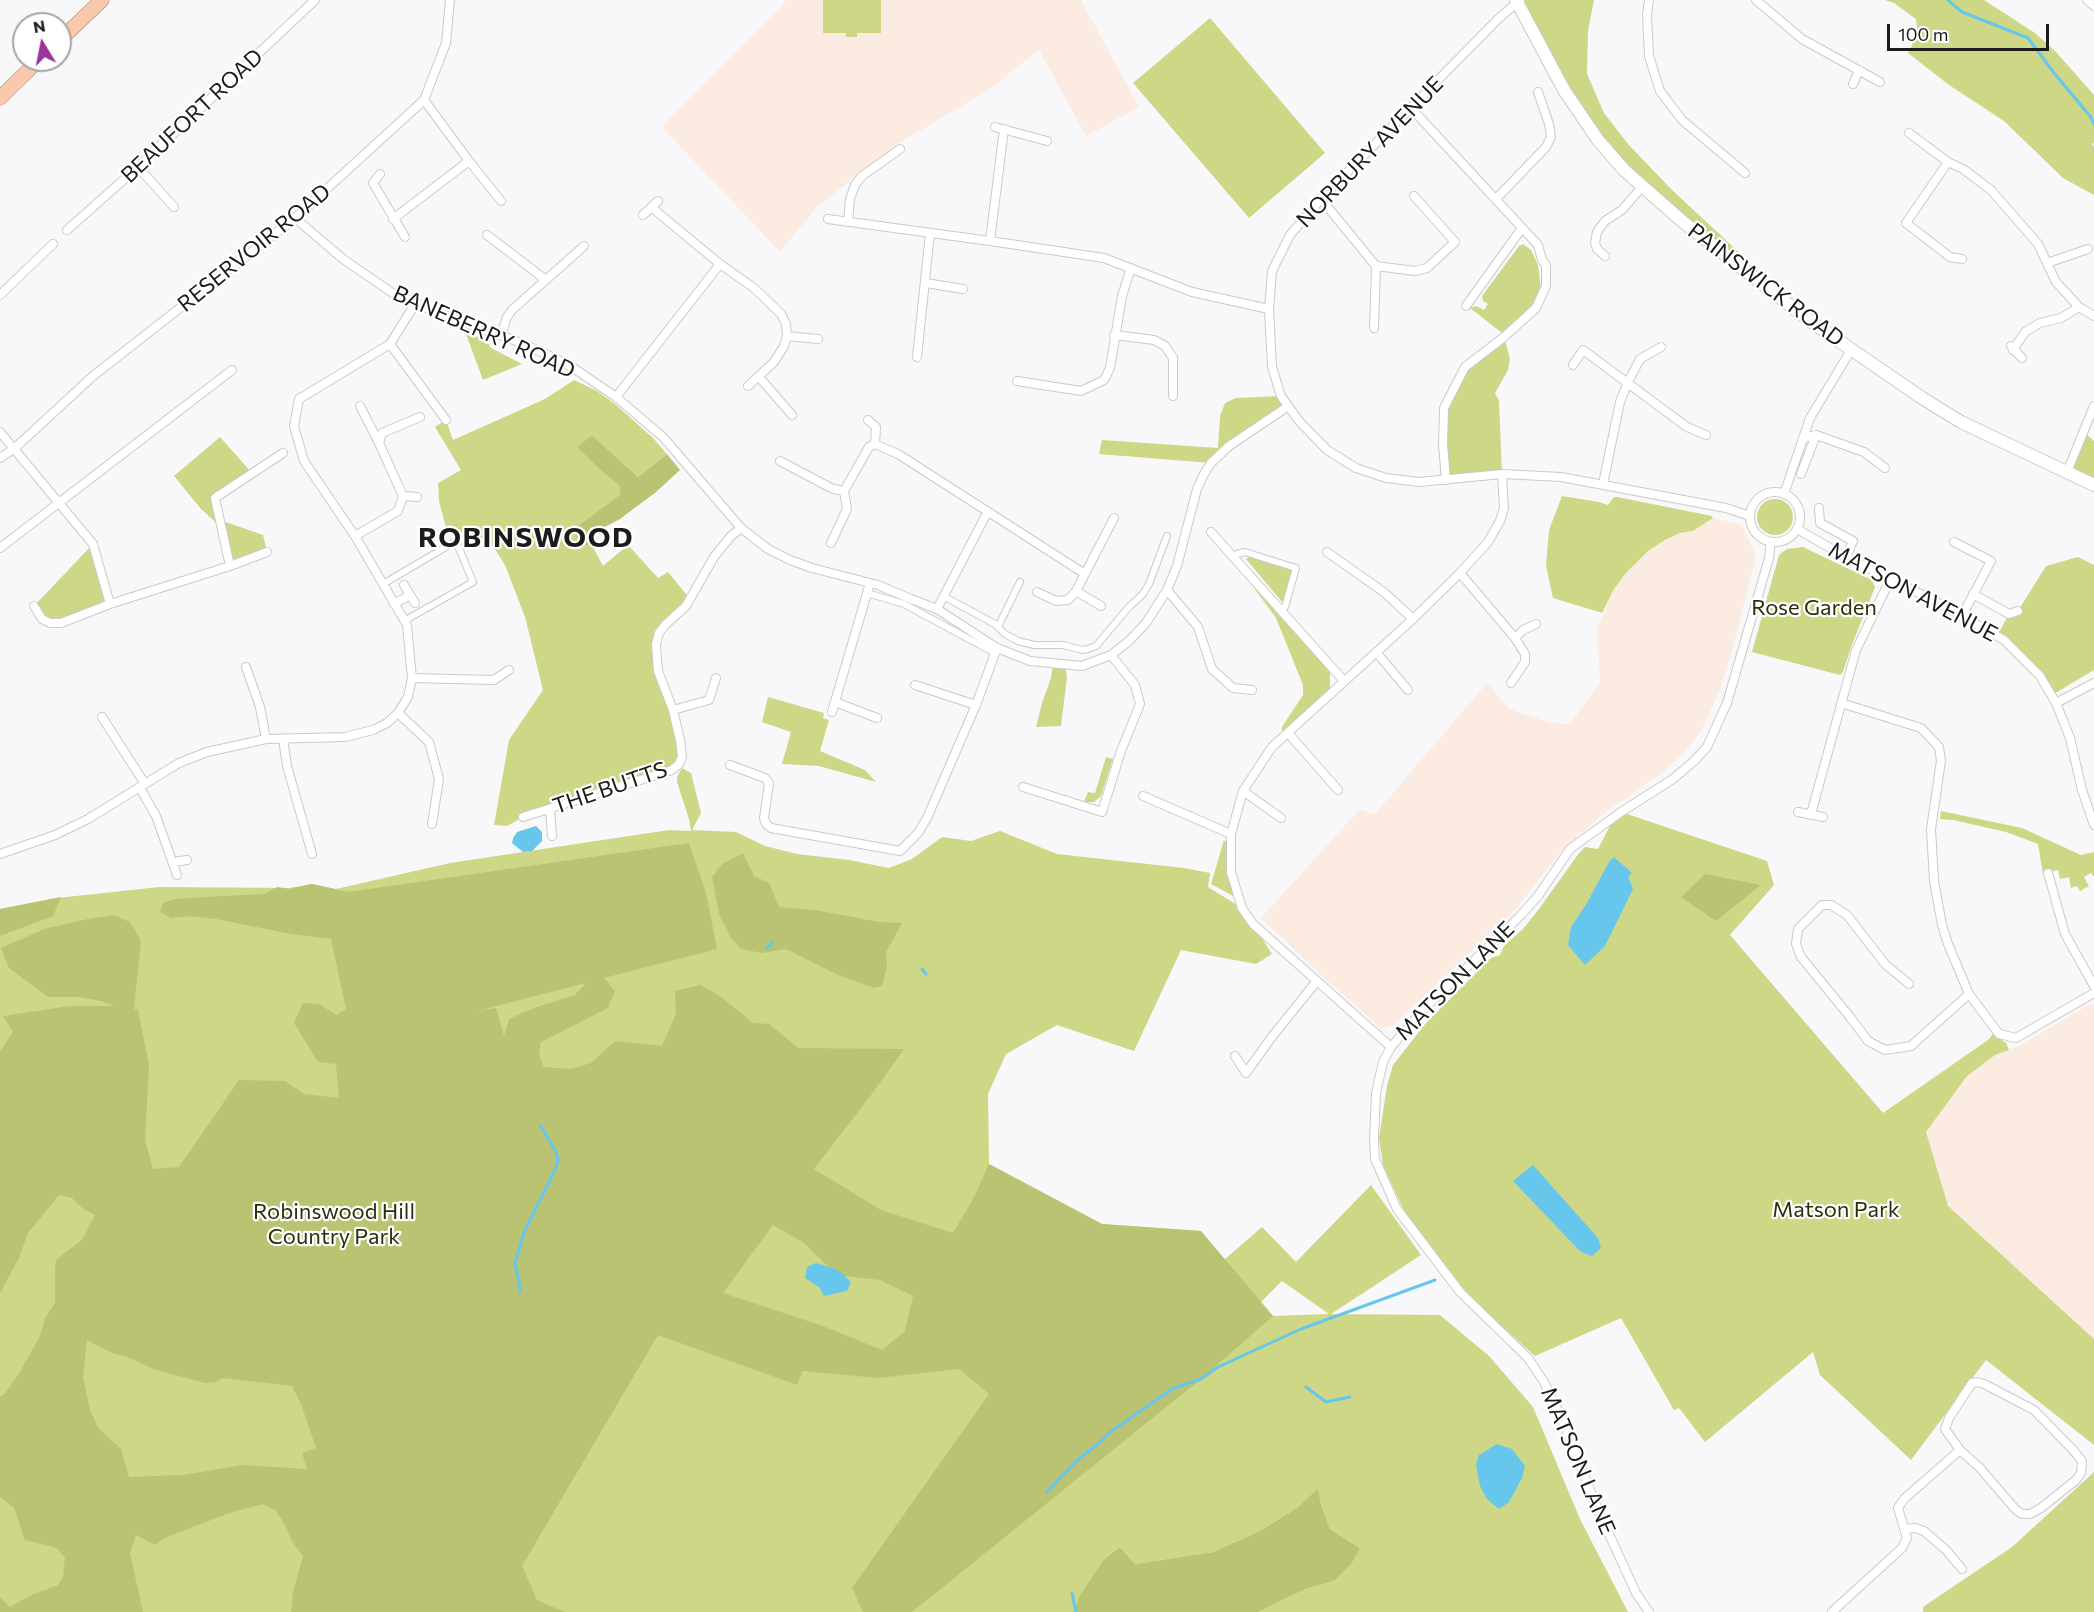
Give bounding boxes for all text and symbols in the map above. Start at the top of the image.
north arrow [12,12,72,72]
scale bar [1890,12,2052,50]
text: N [32,15,47,36]
text: 100 m [1898,23,1948,45]
street label: BEAUFORT ROAD [116,44,268,188]
street label: NORBURY AVENUE [1291,71,1449,233]
street label: RESERVOIR ROAD [172,178,336,318]
street label: PAINSWICK ROAD [1683,218,1849,352]
street label: BANEBERRY ROAD [389,280,579,384]
district label: ROBINSWOOD [418,521,634,555]
street label: MATSON AVENUE [1824,536,2002,648]
park label: Rose Garden [1751,595,1877,621]
street label: THE BUTTS [549,756,671,820]
street label: MATSON LANE [1390,916,1520,1046]
park label: Matson Park [1772,1197,1900,1223]
park label: Robinswood Hill Country Park [253,1199,415,1250]
street label: MATSON LANE [1535,1383,1621,1539]

